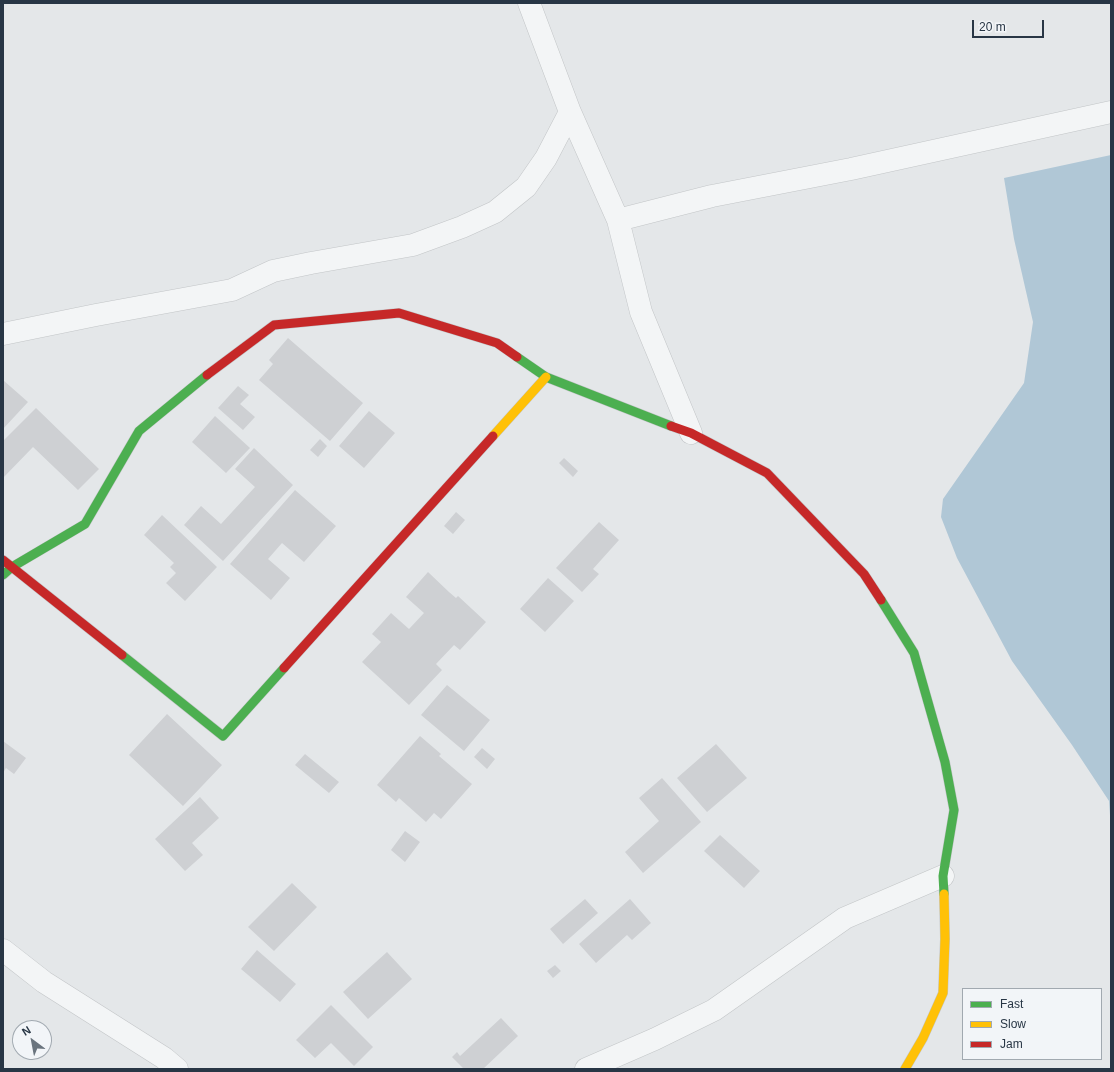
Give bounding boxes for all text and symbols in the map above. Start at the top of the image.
scale bar [974,12,1046,38]
text: 20 m [979,20,1006,34]
legend [962,988,1102,1060]
text: Fast [1000,997,1023,1011]
text: Slow [1000,1017,1026,1031]
north arrow [12,1020,52,1060]
text: N [20,1023,33,1038]
text: Jam [1000,1037,1023,1051]

